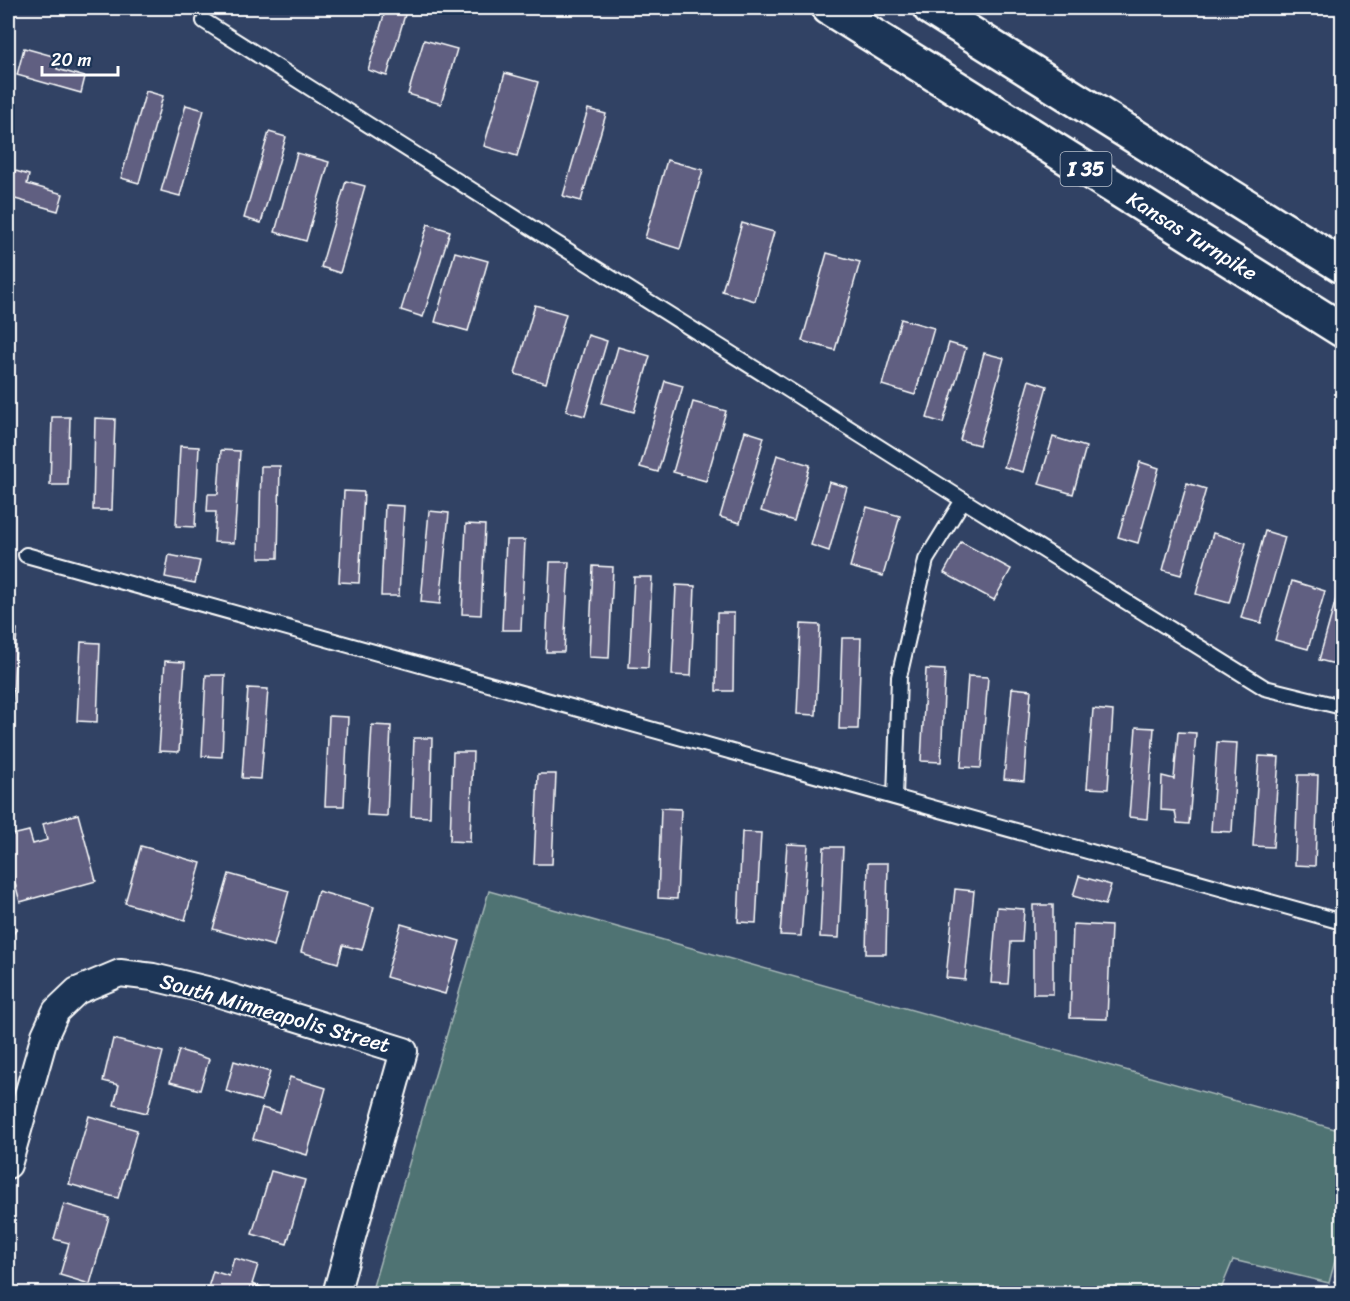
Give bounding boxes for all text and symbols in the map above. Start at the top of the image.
scale bar [42,39,118,77]
text: 20 m [51,44,91,76]
road number: I 35 [1060,152,1112,186]
street label: Kansas Turnpike [1119,180,1265,292]
street label: South Minneapolis Street [155,962,395,1064]

